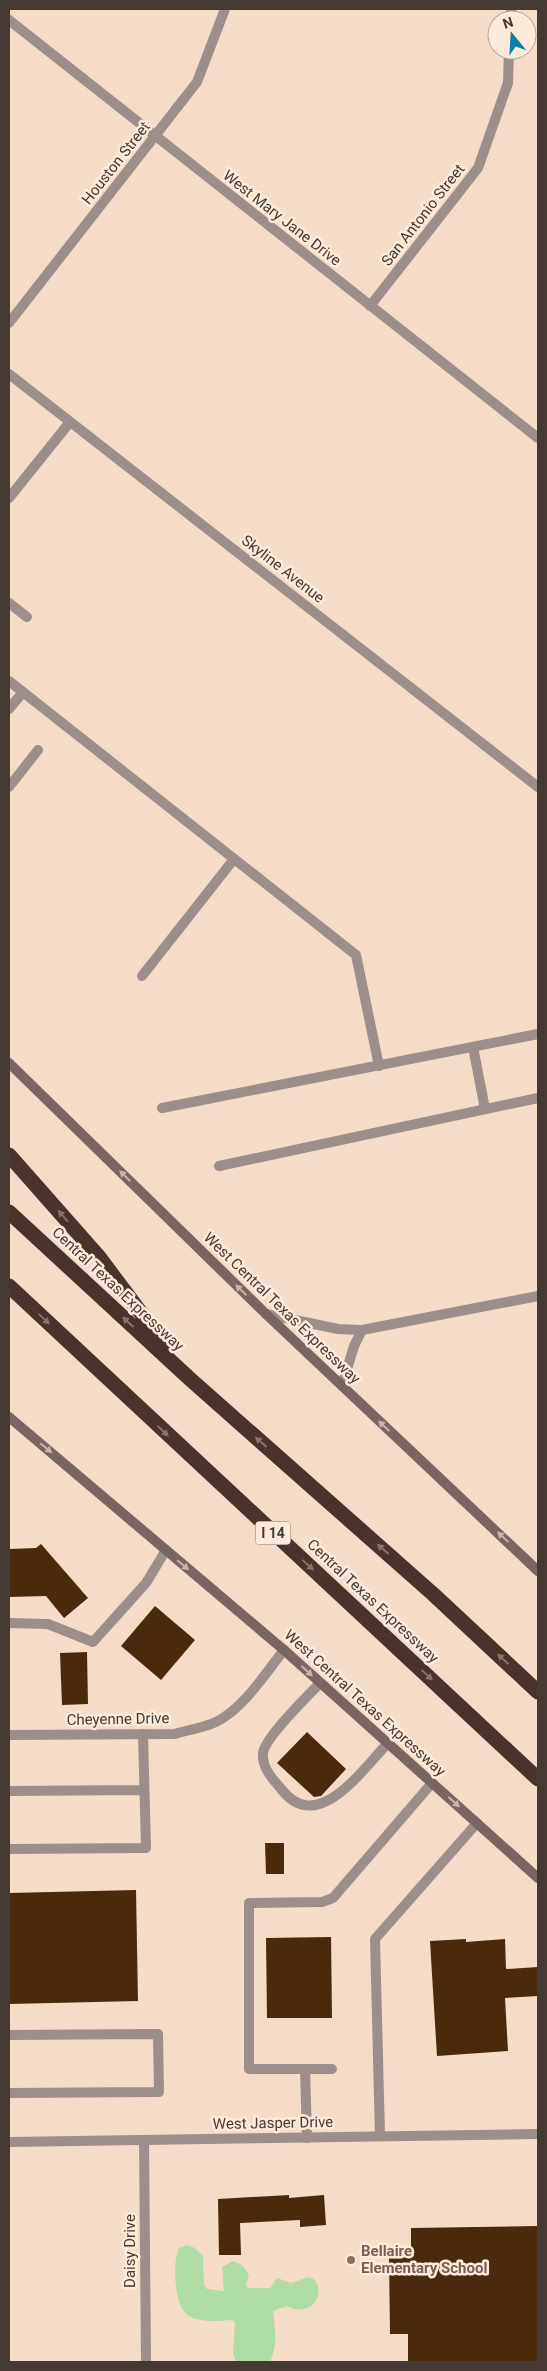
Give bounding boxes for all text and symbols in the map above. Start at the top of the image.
north arrow [487,10,537,60]
text: N [501,13,515,32]
street label: Houston Street [78,118,154,208]
street label: San Antonio Street [378,160,468,269]
street label: West Mary Jane Drive [219,166,345,270]
street label: Skyline Avenue [238,531,328,607]
one-way arrow [119,1170,131,1182]
one-way arrow [57,1211,69,1223]
street label: Central Texas Expressway [48,1223,188,1355]
street label: West Central Texas Expressway [200,1228,364,1388]
one-way arrow [236,1284,248,1296]
one-way arrow [38,1313,50,1325]
one-way arrow [123,1316,135,1328]
one-way arrow [379,1420,391,1432]
one-way arrow [156,1425,168,1437]
one-way arrow [254,1436,267,1447]
one-way arrow [39,1443,52,1454]
road number: I 14 [256,1522,290,1545]
one-way arrow [497,1531,509,1543]
street label: Central Texas Expressway [303,1535,443,1667]
one-way arrow [377,1543,389,1555]
one-way arrow [177,1559,190,1570]
one-way arrow [302,1559,314,1571]
street label: West Central Texas Expressway [281,1626,449,1780]
one-way arrow [497,1653,509,1665]
one-way arrow [300,1665,313,1676]
one-way arrow [421,1669,433,1681]
street label: Cheyenne Drive [66,1709,170,1729]
one-way arrow [447,1797,460,1808]
street label: West Jasper Drive [213,2113,333,2133]
street label: Daisy Drive [121,2214,139,2288]
place label: Bellaire Elementary School [361,2242,487,2277]
marker: Bellaire Elementary School [345,2254,357,2266]

